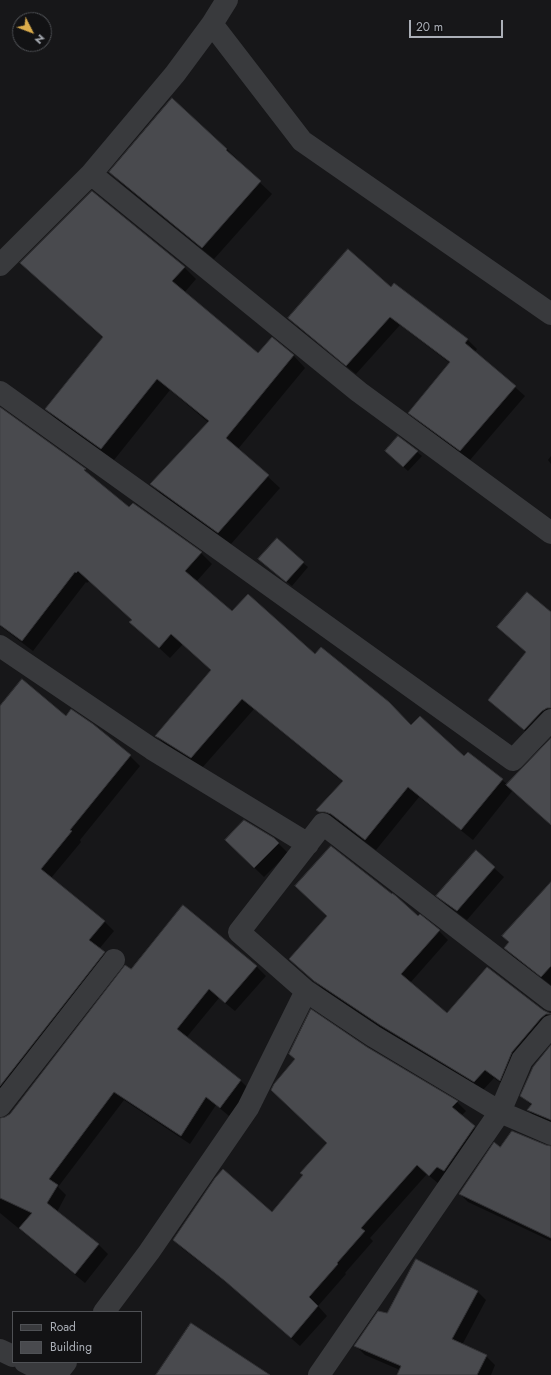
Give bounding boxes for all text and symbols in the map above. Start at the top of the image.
north arrow [12,12,52,52]
scale bar [411,12,505,38]
text: 20 m [416,18,443,36]
text: N [31,31,49,48]
legend [12,1311,142,1363]
text: Road [50,1318,76,1336]
text: Building [50,1338,92,1356]

